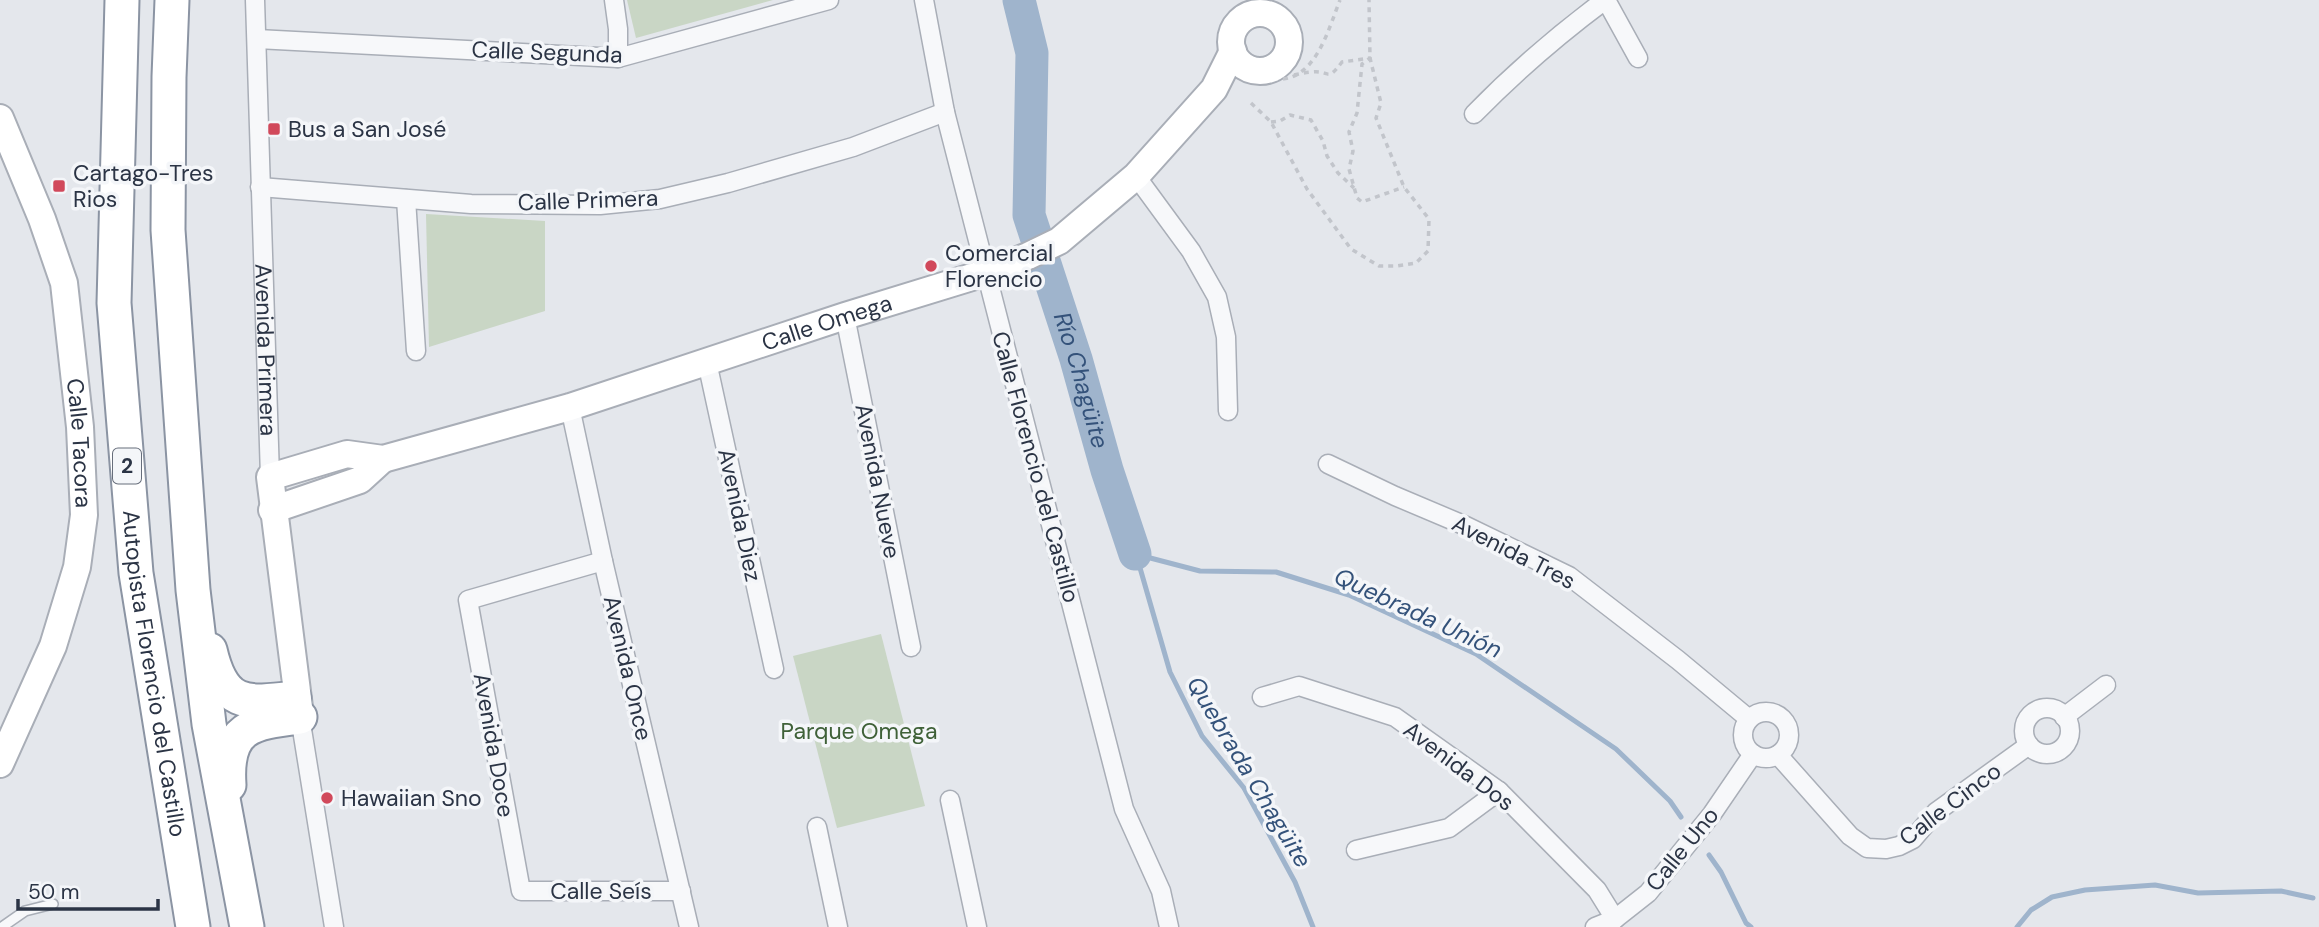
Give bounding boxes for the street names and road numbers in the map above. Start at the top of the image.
street label: Calle Segunda [471,34,623,70]
street label: Calle Primera [517,183,659,217]
street label: Avenida Primera [248,263,284,437]
street label: Calle Omega [758,287,896,358]
street label: Calle Florencio del Castillo [985,328,1087,606]
street label: Calle Tacora [60,377,99,509]
street label: Avenida Nueve [848,401,908,561]
street label: Avenida Diez [711,446,769,584]
road number: 2 [113,448,141,484]
street label: Avenida Tres [1447,508,1581,596]
street label: Autopista Florencio del Castillo [116,509,193,839]
street label: Avenida Once [597,593,659,743]
street label: Avenida Doce [467,670,521,820]
street label: Avenida Dos [1397,714,1521,818]
street label: Calle Cinco [1893,756,2007,852]
street label: Calle Uno [1639,801,1725,897]
street label: Calle Seís [550,876,652,906]

